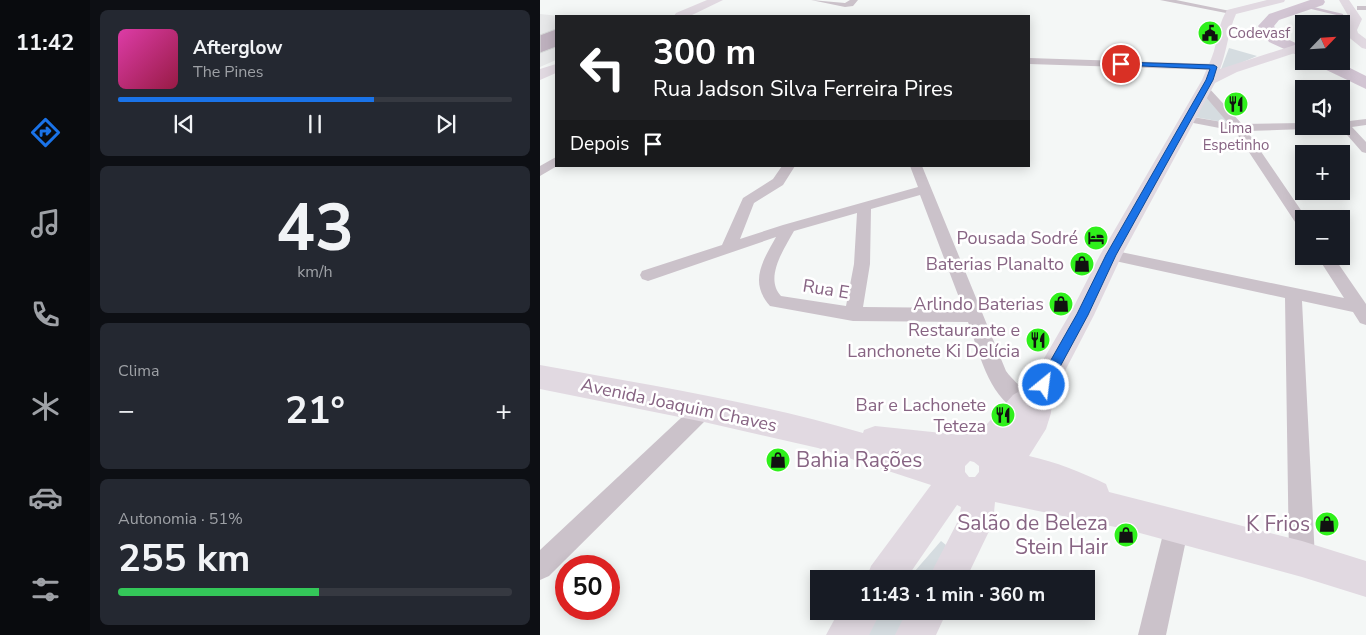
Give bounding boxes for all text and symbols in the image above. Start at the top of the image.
north arrow [1295,15,1350,70]
map controls [1295,15,1350,265]
public building icon: Codevasf [1197,20,1223,46]
place label: Codevasf [1228,23,1291,43]
text: 11:42 [16,28,74,58]
text: 300 m [653,29,756,76]
text: Afterglow [193,35,283,61]
icon: left [570,35,635,100]
pin [1100,43,1142,85]
icon: arrive [1107,50,1135,78]
text: The Pines [193,61,263,83]
text: Rua Jadson Silva Ferreira Pires [653,74,953,104]
button: sound [1295,80,1350,135]
restaurant icon: Lima Espetinho [1223,91,1249,117]
icon: previous [170,110,198,138]
icon: pause [301,110,329,138]
icon: next [432,110,460,138]
icon: directions [28,115,63,150]
place label: Lima Espetinho [1203,118,1269,155]
icon: arrive [639,130,667,158]
text: Depois [570,131,629,157]
button: + [1295,145,1350,200]
text: 43 [276,184,354,273]
icon: music [28,206,63,241]
button: − [1295,210,1350,265]
hotel icon: Pousada Sodré [1083,225,1109,251]
place label: Pousada Sodré [957,226,1078,250]
shop icon: Baterias Planalto [1069,251,1095,277]
place label: Baterias Planalto [926,252,1064,276]
text: km/h [297,261,333,283]
street label: Rua E [801,273,851,305]
shop icon: Arlindo Baterias [1048,291,1074,317]
place label: Arlindo Baterias [913,292,1044,316]
icon: phone [28,297,63,332]
place label: Restaurante e Lanchonete Ki Delícia [847,318,1020,363]
restaurant icon: Restaurante e Lanchonete Ki Delícia [1025,327,1051,353]
position arrow [1017,358,1069,410]
text: Clima [118,360,159,382]
street label: Avenida Joaquim Chaves [579,372,779,438]
text: 21° [285,385,345,436]
icon: climate [28,389,63,424]
text: − [118,392,135,430]
text: + [495,392,512,430]
place label: Bar e Lachonete Teteza [856,393,986,438]
restaurant icon: Bar e Lachonete Teteza [990,402,1016,428]
place label: Bahia Rações [796,446,922,474]
shop icon: Bahia Rações [765,447,791,473]
icon: car [28,480,63,515]
text: Autonomia · 51% [118,508,243,530]
place label: Salão de Beleza Stein Hair [957,509,1108,561]
place label: K Frios [1246,510,1310,538]
shop icon: K Frios [1314,511,1340,537]
shop icon: Salão de Beleza Stein Hair [1113,522,1139,548]
text: 255 km [118,533,250,584]
speed limit sign: 50 [555,555,620,620]
icon: filters [28,572,63,607]
text: 11:43 · 1 min · 360 m [860,582,1045,608]

